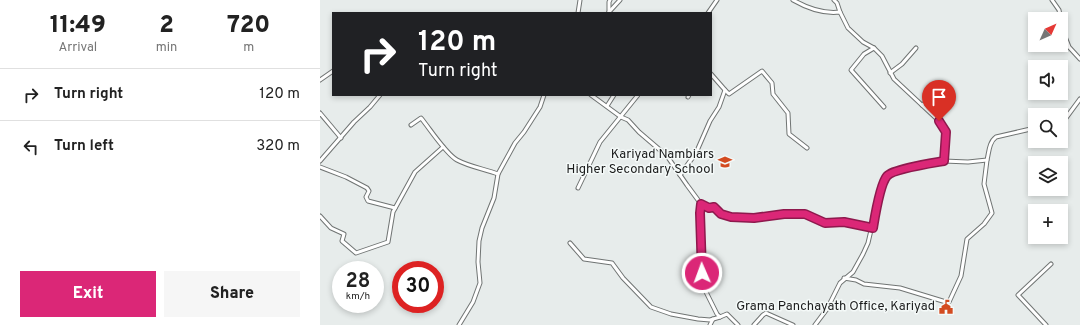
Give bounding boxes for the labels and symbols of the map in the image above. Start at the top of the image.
north arrow [1028,12,1068,52]
pin [922,80,956,121]
place label: Kariyad Nambiars Higher Secondary School [566,147,714,178]
school or university icon: Kariyad Nambiars Higher Secondary School [717,154,733,170]
position arrow [681,252,723,294]
speed limit sign: 30 [392,261,444,313]
place label: Grama Panchayath Office, Kariyad [736,299,935,315]
public building icon: Grama Panchayath Office, Kariyad [938,299,954,315]

